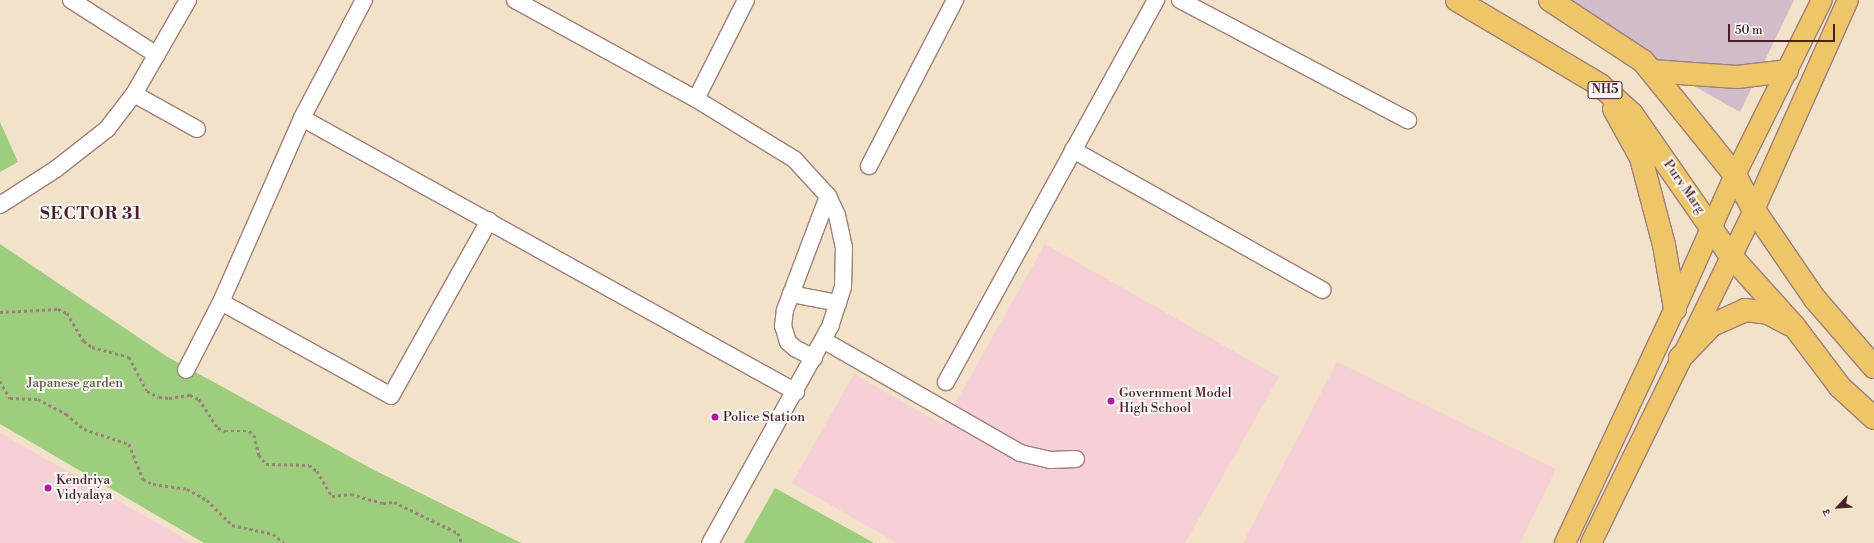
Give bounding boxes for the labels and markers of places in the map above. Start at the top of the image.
place label: Government Model High School [1119,386,1232,417]
marker: Government Model High School [1106,396,1116,406]
place label: Police Station [723,409,805,425]
marker: Police Station [710,412,720,422]
place label: Kendriya Vidyalaya [56,473,112,504]
marker: Kendriya Vidyalaya [43,483,53,493]

